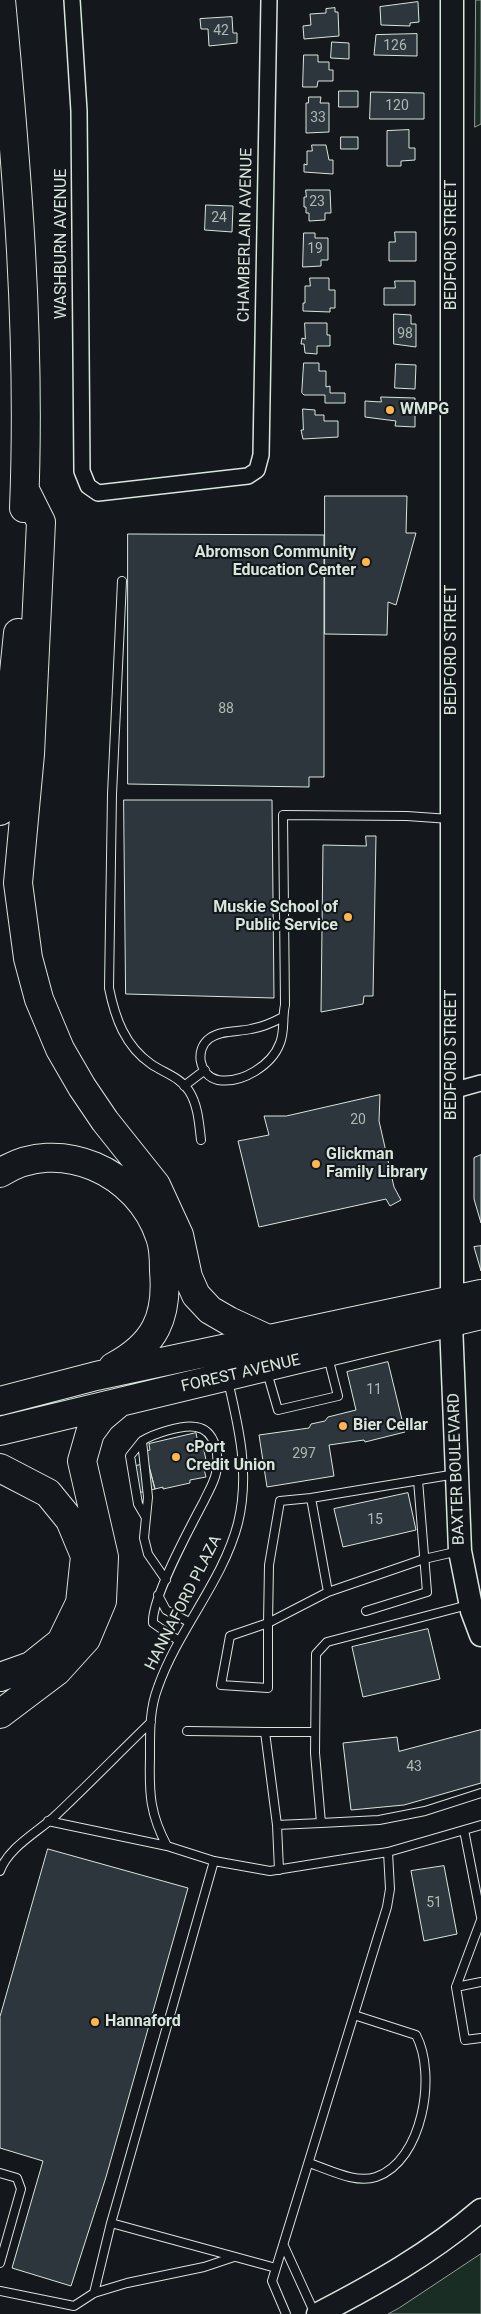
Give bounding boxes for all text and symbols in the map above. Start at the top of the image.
house number: 42 [213,23,229,39]
house number: 126 [383,38,407,54]
house number: 120 [385,98,409,114]
house number: 33 [310,110,326,126]
street label: CHAMBERLAIN AVENUE [235,148,257,322]
street label: WASHBURN AVENUE [52,169,72,319]
street label: BEDFORD STREET [442,180,462,310]
house number: 23 [309,194,325,210]
house number: 24 [211,210,227,226]
house number: 19 [307,241,323,257]
house number: 98 [397,326,413,342]
place label: WMPG [400,400,449,420]
marker: WMPG [384,404,396,416]
place label: Abromson Community Education Center [195,543,356,581]
marker: Abromson Community Education Center [360,556,372,568]
street label: BEDFORD STREET [442,585,462,715]
house number: 88 [218,701,234,717]
place label: Muskie School of Public Service [213,898,338,936]
marker: Muskie School of Public Service [342,911,354,923]
street label: BEDFORD STREET [442,990,462,1120]
house number: 20 [350,1112,366,1128]
place label: Glickman Family Library [326,1145,428,1183]
marker: Glickman Family Library [310,1158,322,1170]
street label: FOREST AVENUE [180,1351,302,1397]
house number: 11 [366,1382,382,1398]
street label: BAXTER BOULEVARD [445,1393,469,1545]
place label: Bier Cellar [353,1416,428,1436]
marker: Bier Cellar [337,1420,349,1432]
place label: cPort Credit Union [186,1438,275,1476]
house number: 297 [292,1446,316,1462]
marker: cPort Credit Union [170,1451,182,1463]
house number: 15 [367,1512,383,1528]
street label: HANNAFORD PLAZA [142,1532,226,1674]
house number: 43 [406,1759,422,1775]
house number: 51 [426,1895,442,1911]
place label: Hannaford [105,2012,181,2032]
marker: Hannaford [89,2016,101,2028]

